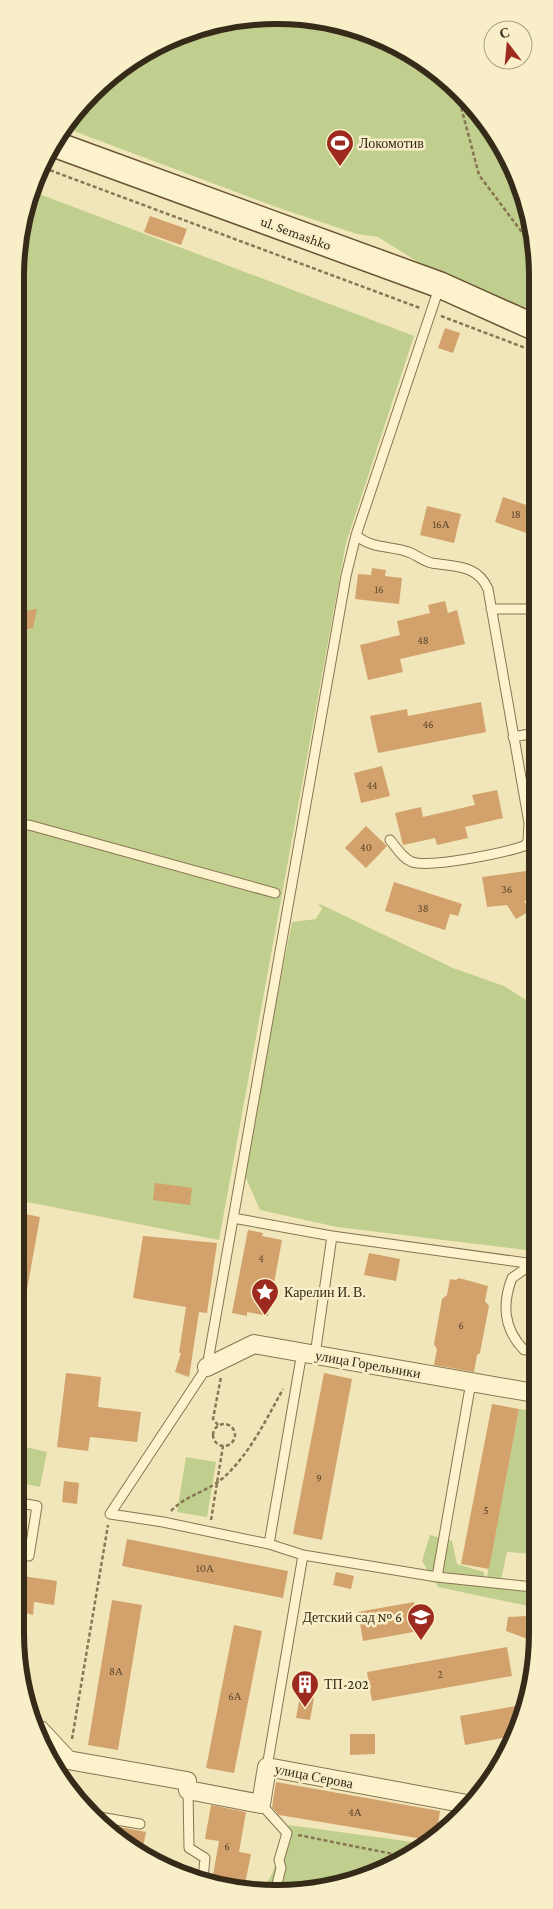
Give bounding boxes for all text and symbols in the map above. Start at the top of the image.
north arrow [483,20,533,70]
text: С [497,23,511,42]
sports icon: Локомотив [325,128,355,167]
place label: Локомотив [359,135,424,151]
street label: ul. Semashko [259,213,334,253]
house number: 18 [511,508,521,520]
house number: 16А [432,518,450,530]
house number: 16 [374,583,384,595]
house number: 48 [417,634,429,646]
house number: 46 [422,718,434,730]
house number: 44 [366,779,378,791]
house number: 40 [360,841,372,853]
house number: 36 [502,883,512,895]
house number: 38 [417,902,429,914]
house number: 4 [258,1252,264,1264]
place icon: Карелин И. В. [250,1277,280,1316]
place label: Карелин И. В. [284,1284,366,1300]
house number: 6 [458,1319,464,1331]
street label: улица Горельники [314,1347,423,1381]
house number: 9 [316,1472,322,1484]
house number: 5 [483,1504,489,1516]
house number: 10А [196,1562,214,1574]
school or university icon: Детский сад № 6 [406,1602,436,1641]
place label: Детский сад № 6 [302,1609,402,1625]
house number: 8А [109,1665,123,1677]
house number: 2 [437,1668,443,1680]
building icon: ТП-202 [290,1669,320,1708]
place label: ТП-202 [324,1676,369,1692]
house number: 6А [228,1690,242,1702]
street label: улица Серова [273,1761,355,1792]
house number: 4А [348,1806,362,1818]
house number: 6 [224,1840,230,1852]

